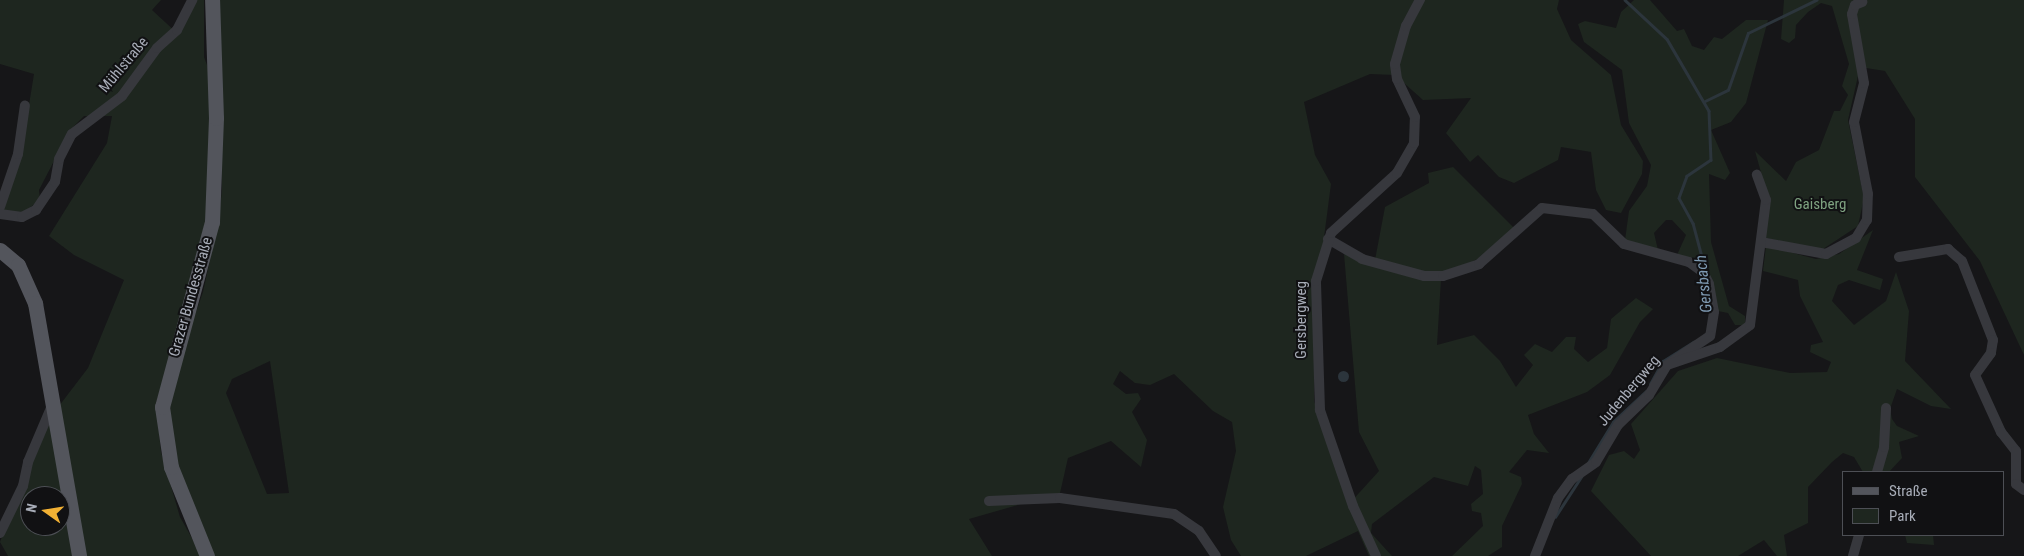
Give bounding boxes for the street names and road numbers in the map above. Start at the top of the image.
street label: Mühlstraße [96,34,152,96]
street label: Grazer Bundesstraße [165,235,217,359]
street label: Gersbergweg [1293,281,1311,359]
street label: Judenbergweg [1594,352,1664,430]

